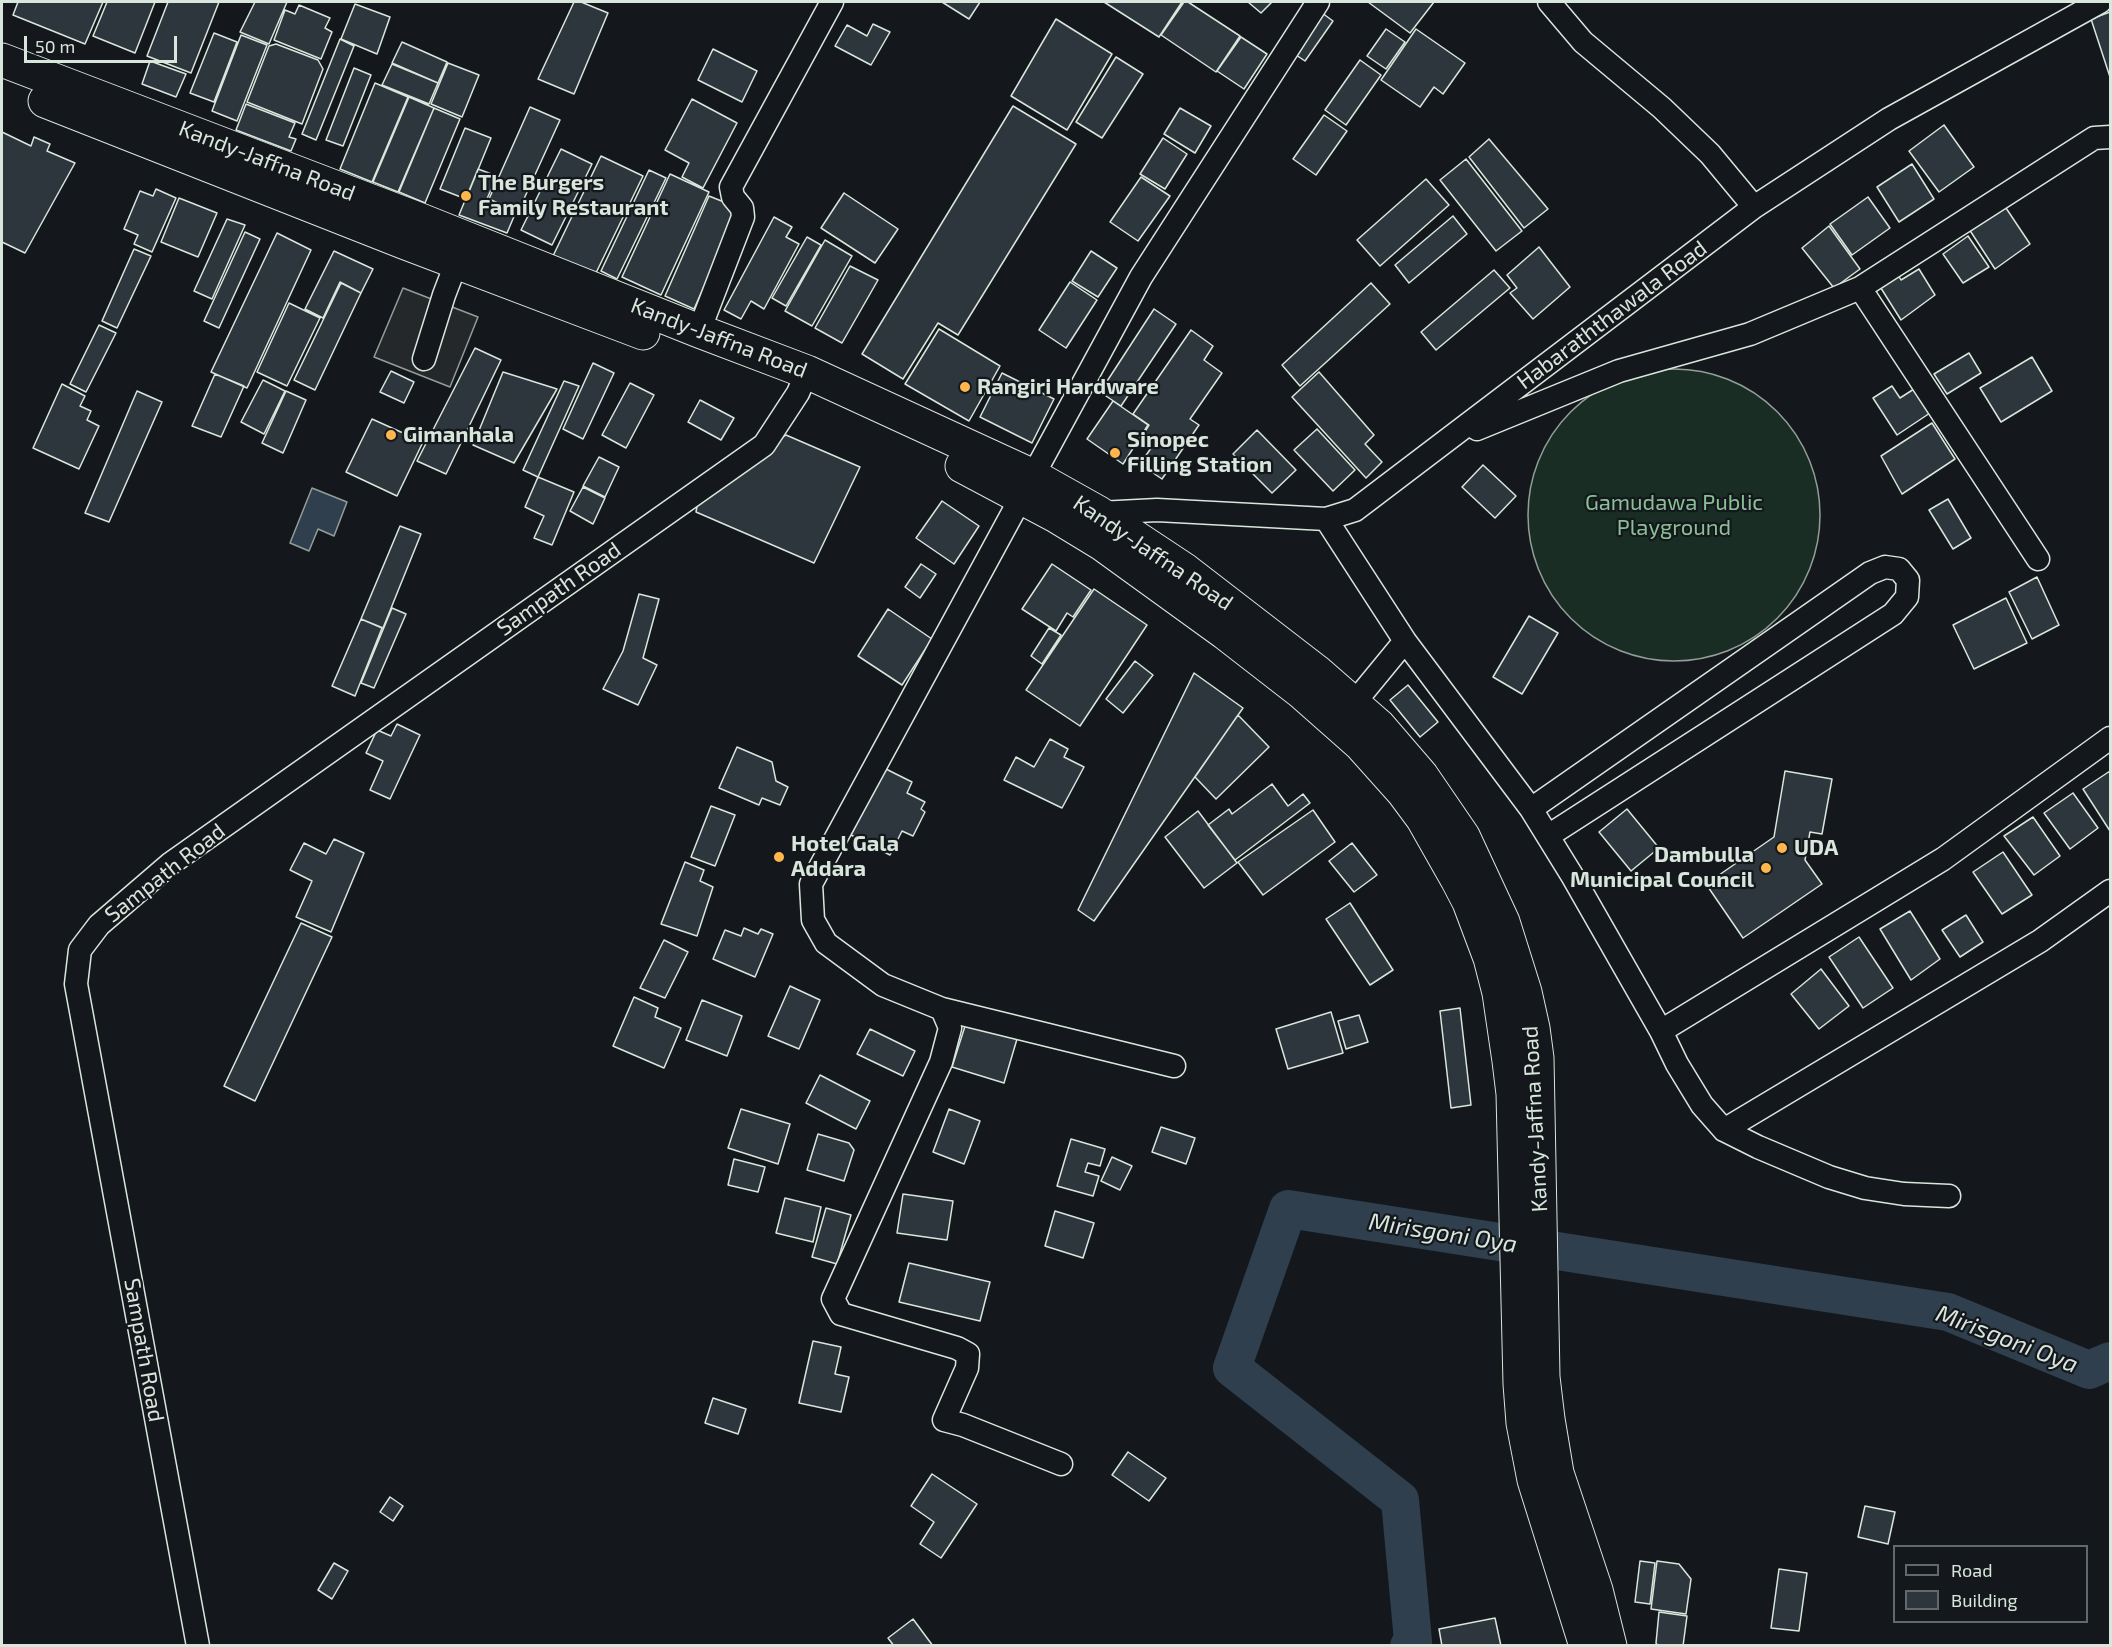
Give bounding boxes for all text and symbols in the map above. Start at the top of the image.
scale bar [27,24,180,62]
text: 50 m [35,35,75,57]
street label: Kandy-Jaffna Road [175,115,359,207]
place label: The Burgers Family Restaurant [478,170,669,222]
marker: The Burgers Family Restaurant [459,189,473,203]
street label: Habaraththawala Road [1512,235,1712,395]
street label: Kandy-Jaffna Road [627,292,811,384]
place label: Rangiri Hardware [977,374,1159,400]
marker: Rangiri Hardware [958,380,972,394]
place label: Gimanhala [403,422,514,448]
place label: Sinopec Filling Station [1127,427,1272,478]
marker: Gimanhala [384,428,398,442]
marker: Sinopec Filling Station [1108,446,1122,460]
street label: Kandy-Jaffna Road [1068,490,1238,616]
park label: Gamudawa Public Playground [1585,490,1763,542]
street label: Sampath Road [492,537,626,641]
street label: Sampath Road [100,818,230,928]
place label: Hotel Gala Addara [791,831,899,882]
place label: UDA [1794,835,1838,861]
marker: UDA [1775,841,1789,855]
place label: Dambulla Municipal Council [1570,842,1754,894]
marker: Hotel Gala Addara [772,850,786,864]
marker: Dambulla Municipal Council [1759,861,1773,875]
street label: Kandy-Jaffna Road [1517,1025,1553,1213]
water label: Mirisgoni Oya [1367,1207,1519,1259]
street label: Sampath Road [118,1276,170,1424]
water label: Mirisgoni Oya [1932,1299,2082,1379]
legend [1893,1545,2088,1623]
text: Road [1951,1559,1992,1581]
text: Building [1951,1589,2018,1611]

